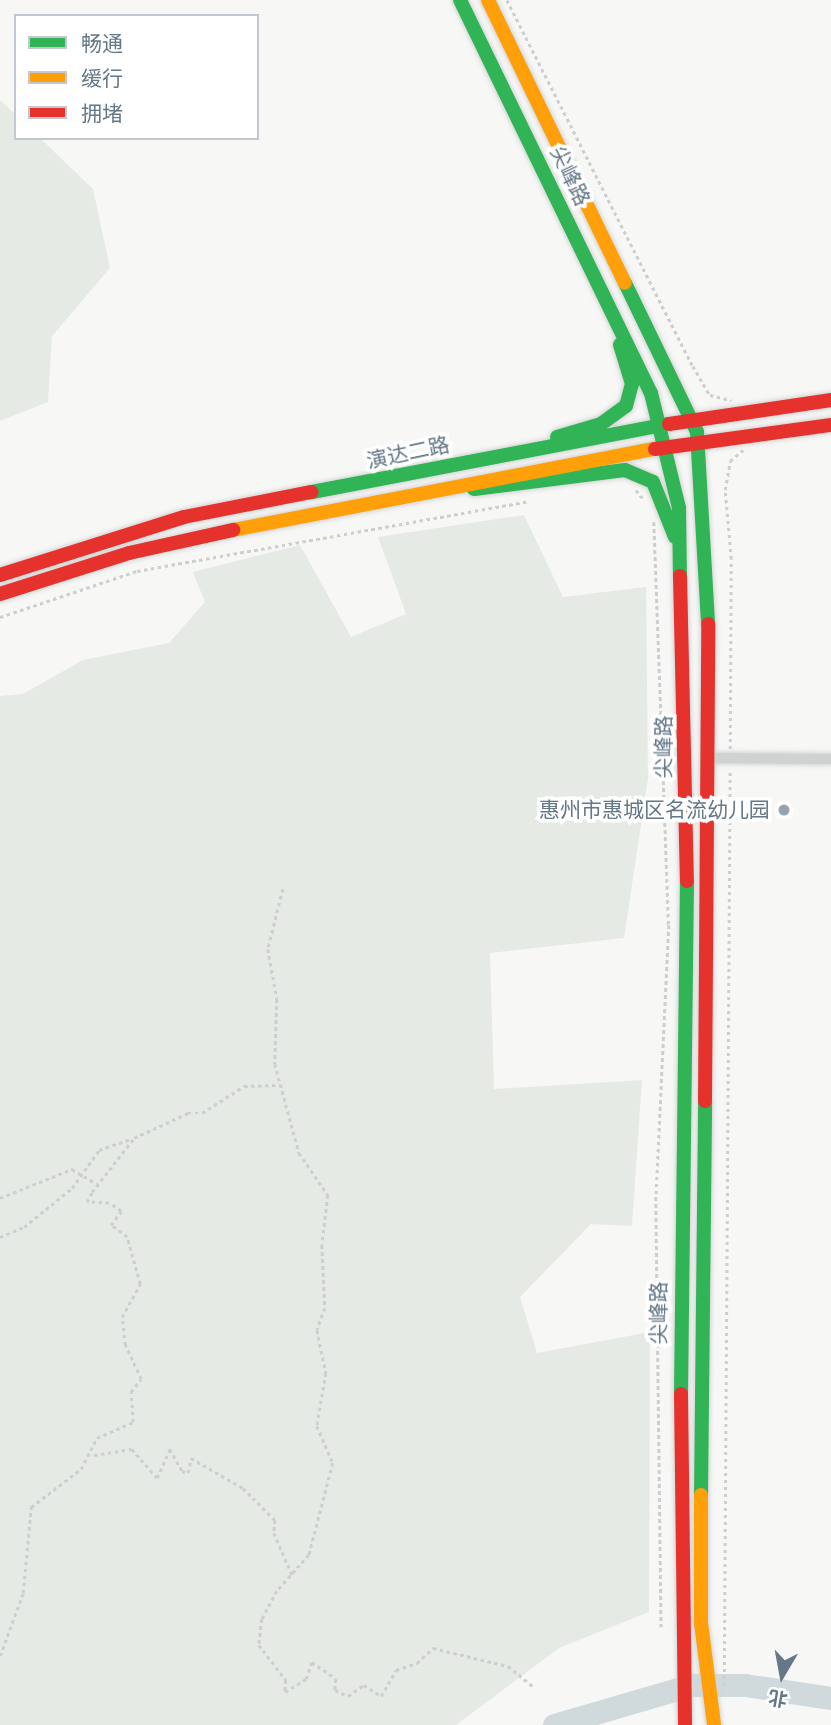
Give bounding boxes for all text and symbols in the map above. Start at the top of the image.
legend [14,14,259,140]
text: 畅通 [81,29,123,59]
text: 缓行 [81,64,123,94]
text: 拥堵 [81,99,123,129]
street label: 尖峰路 [545,142,595,210]
street label: 演达二路 [364,432,452,474]
street label: 尖峰路 [651,716,677,778]
place label: 惠州市惠城区名流幼儿园 [539,797,770,823]
marker: 惠州市惠城区名流幼儿园 [776,802,792,818]
street label: 尖峰路 [646,1282,672,1344]
north arrow [747,1641,817,1711]
text: 北 [767,1682,790,1712]

